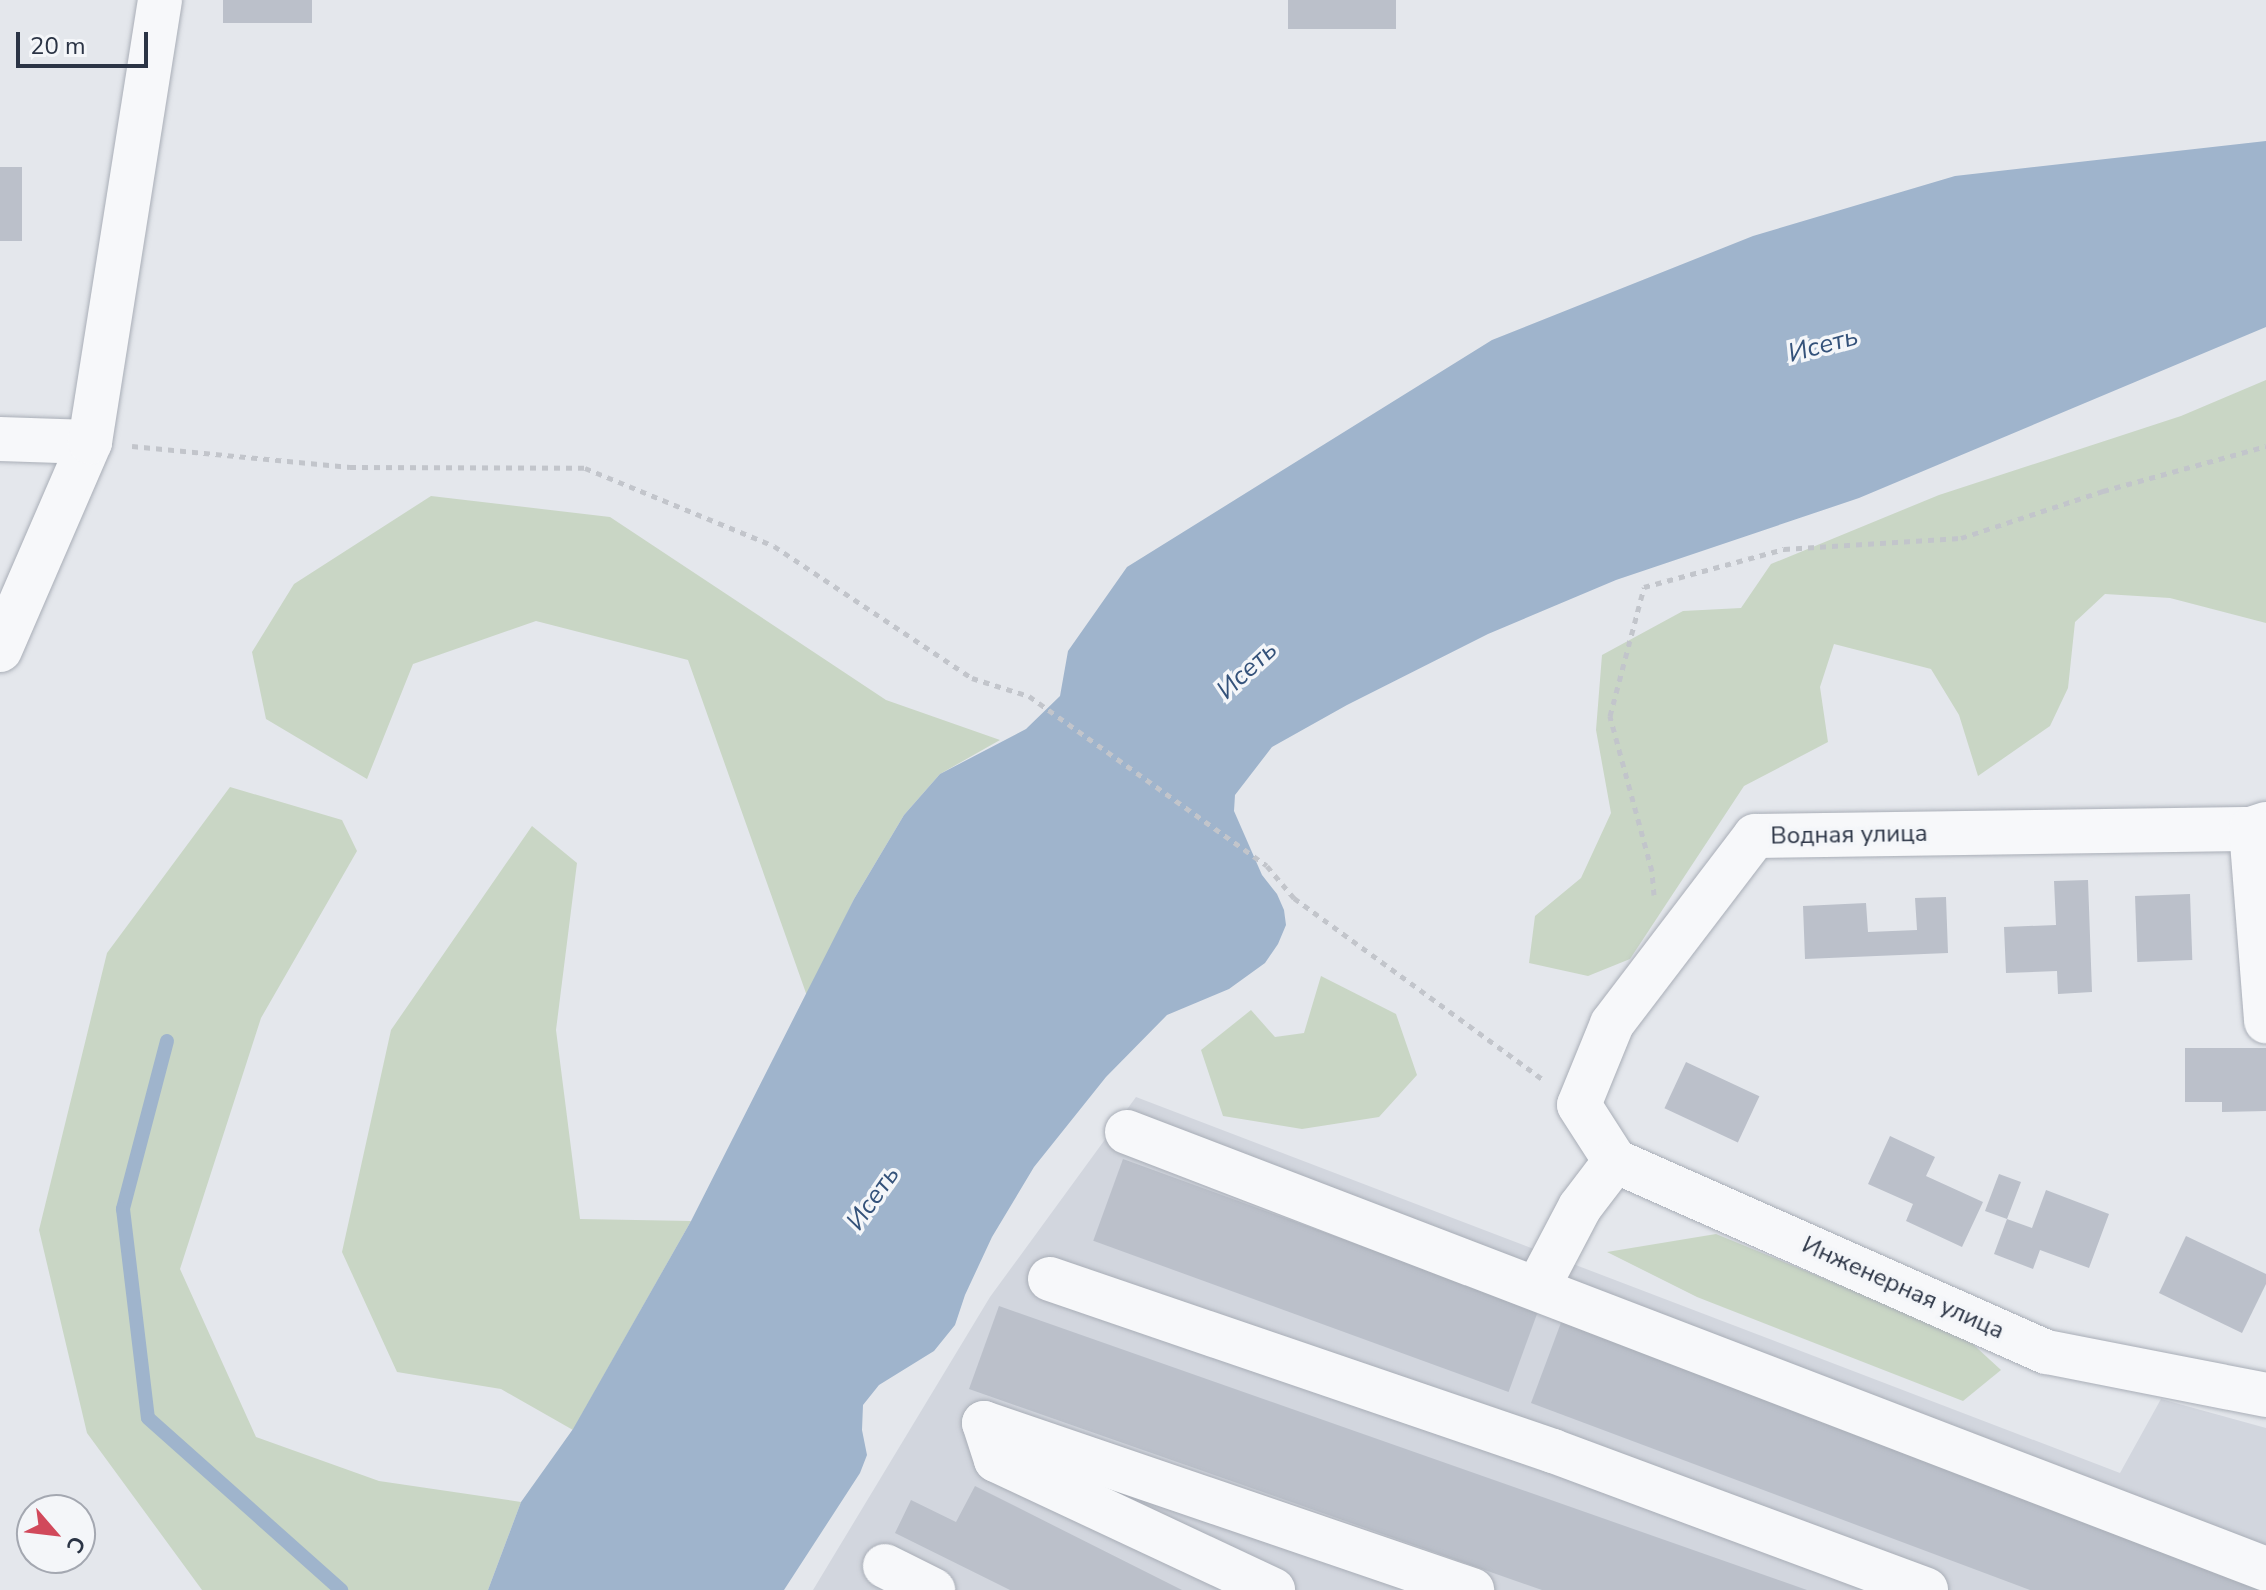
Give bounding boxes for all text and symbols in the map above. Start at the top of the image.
scale bar [20,16,152,66]
text: 20 m [30,30,86,62]
water label: Исеть [1785,321,1861,369]
water label: Исеть [1210,634,1284,706]
street label: Водная улица [1770,819,1928,851]
water label: Исеть [840,1160,906,1236]
street label: Инженерная улица [1798,1230,2008,1346]
north arrow [16,1494,96,1574]
text: С [59,1531,92,1558]

